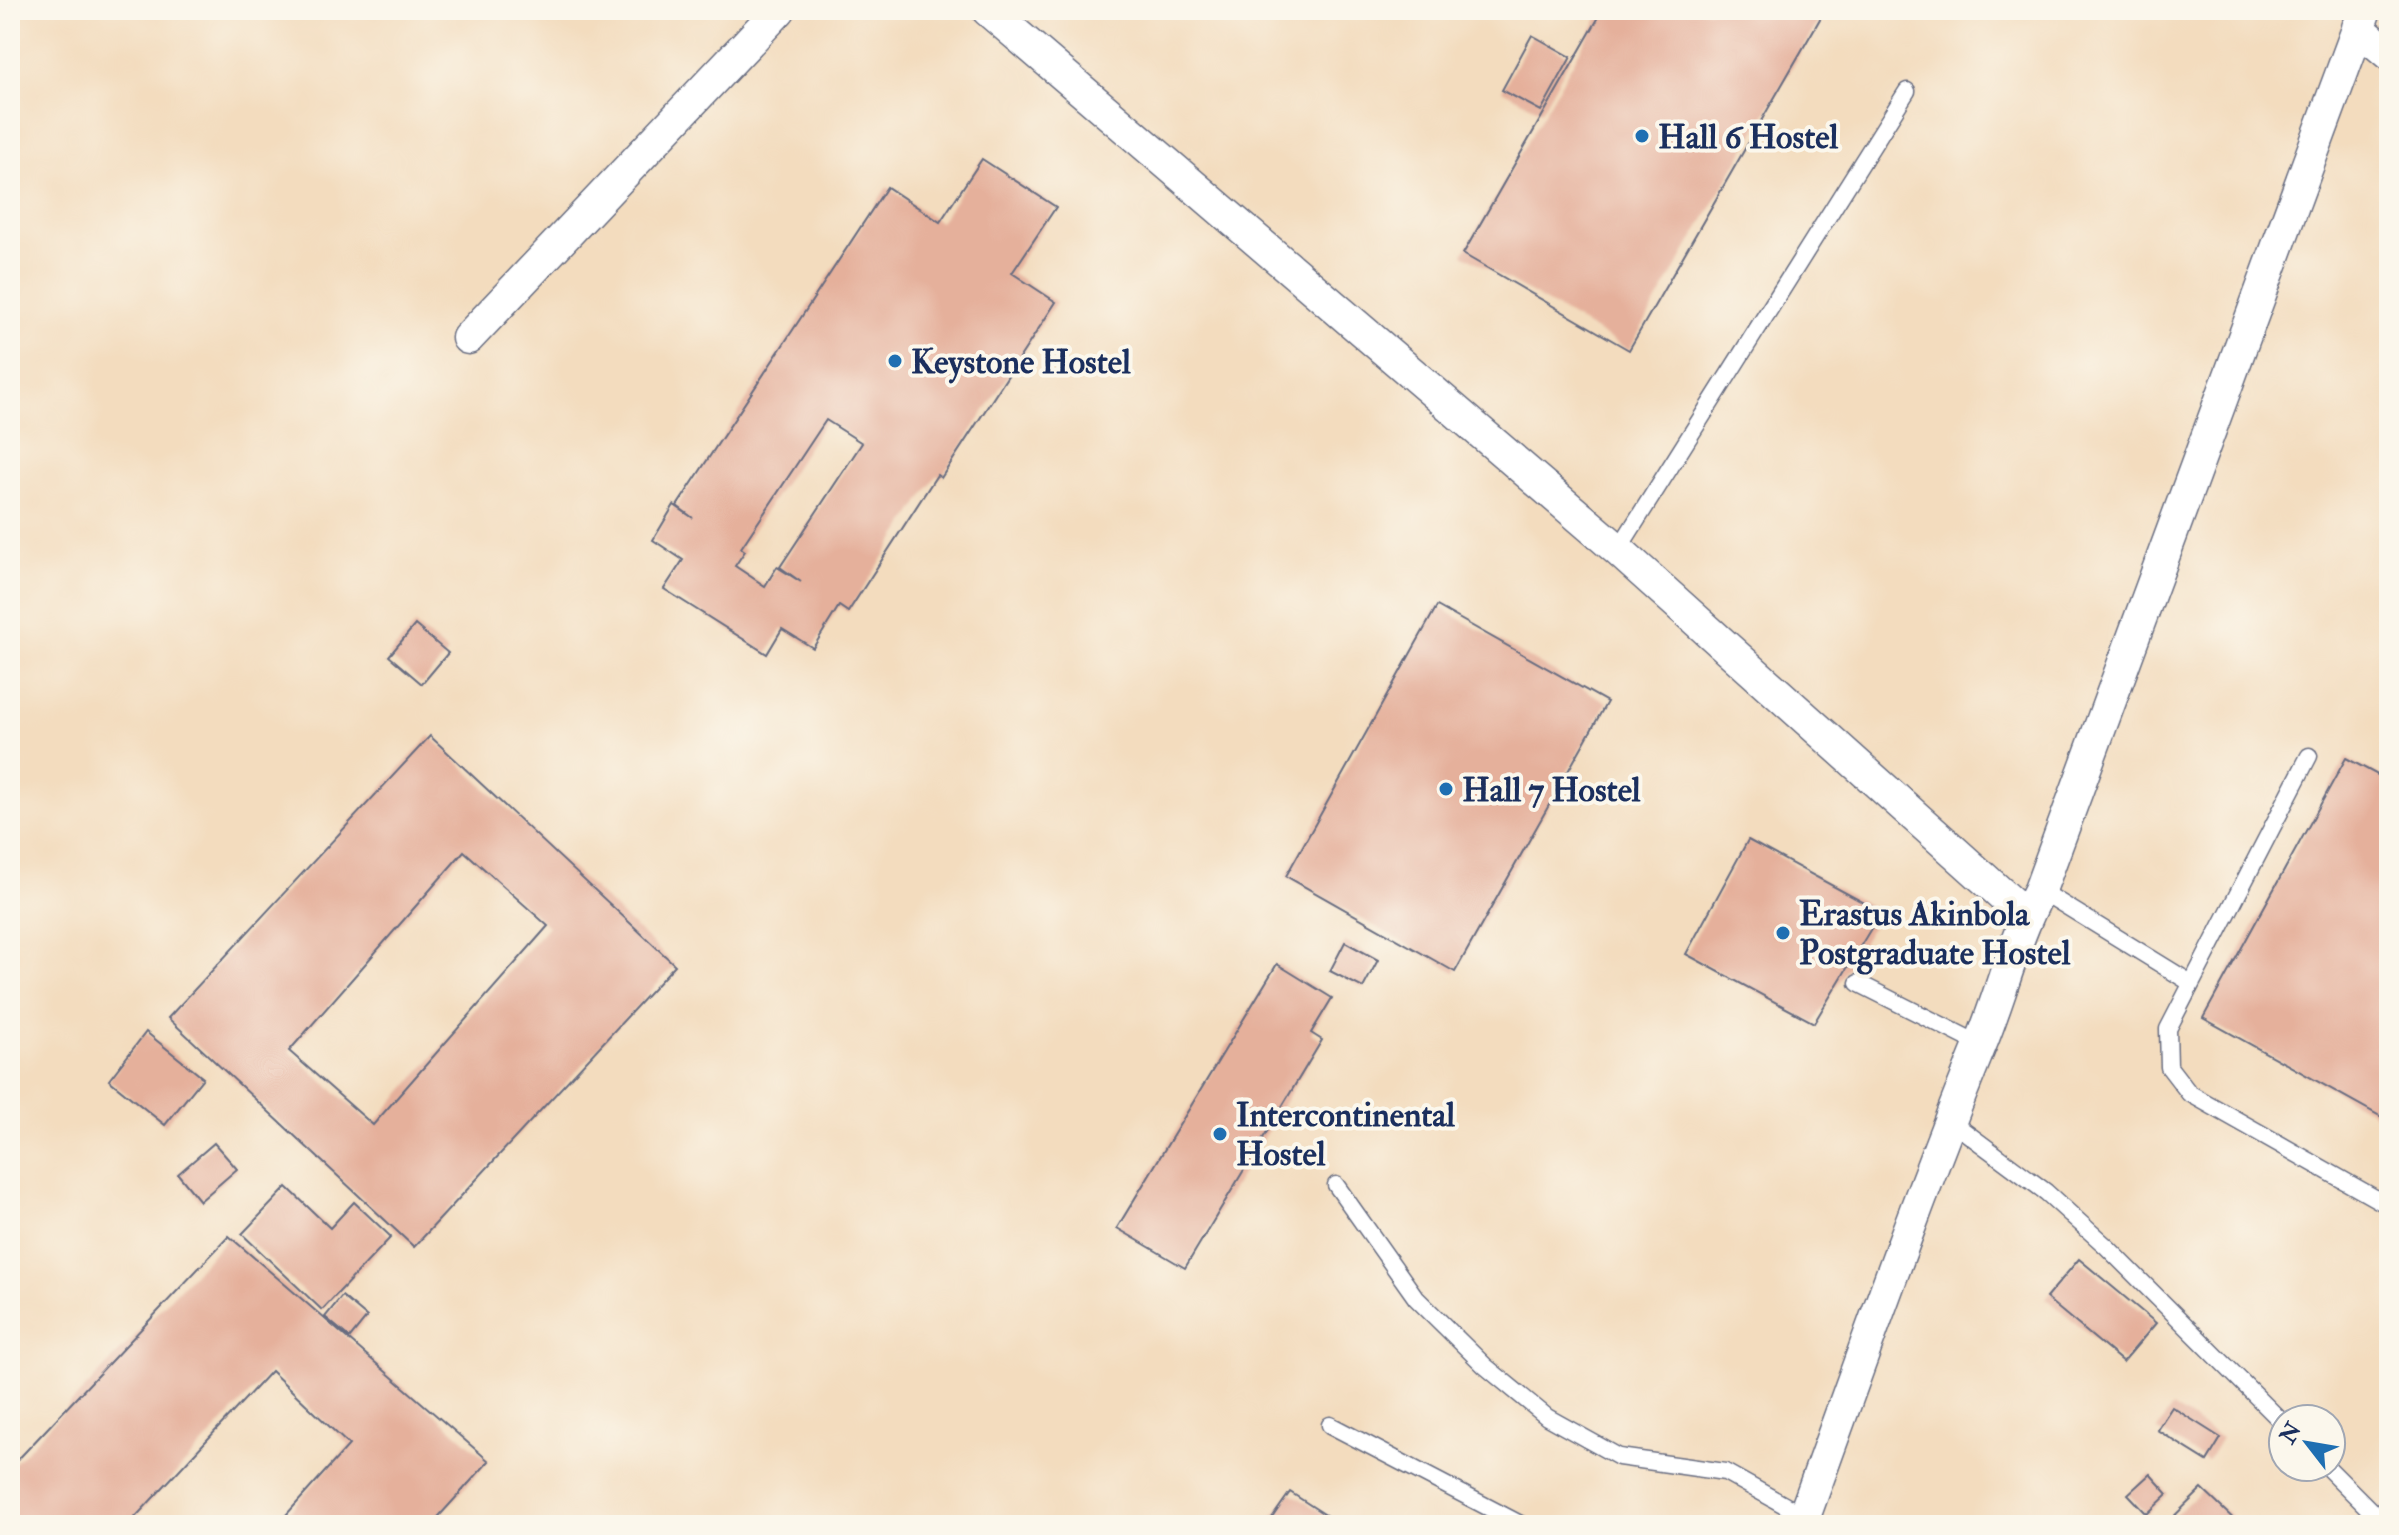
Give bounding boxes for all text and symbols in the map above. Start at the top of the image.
place label: Hall 6 Hostel [1658,116,1838,159]
marker: Hall 6 Hostel [1633,127,1651,145]
place label: Keystone Hostel [911,341,1131,384]
marker: Keystone Hostel [886,352,904,370]
place label: Hall 7 Hostel [1462,769,1641,812]
marker: Hall 7 Hostel [1437,780,1455,798]
place label: Erastus Akinbola Postgraduate Hostel [1799,893,2071,975]
marker: Erastus Akinbola Postgraduate Hostel [1774,924,1792,942]
place label: Intercontinental Hostel [1236,1094,1455,1176]
marker: Intercontinental Hostel [1211,1125,1229,1143]
north arrow [2267,1403,2347,1483]
text: N [2273,1417,2308,1450]

